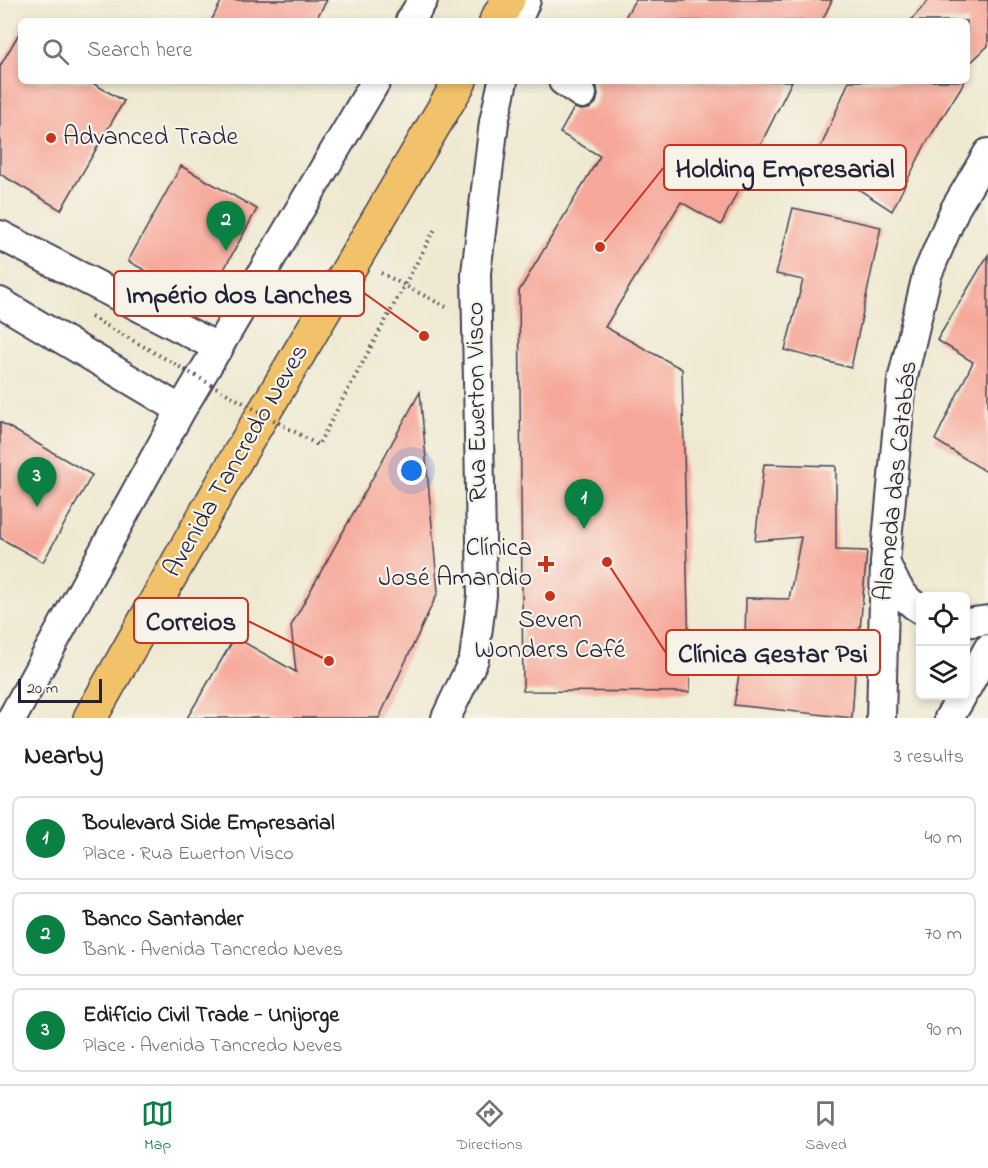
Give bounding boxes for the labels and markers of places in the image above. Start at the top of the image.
place label: Advanced Trade [63,119,238,157]
marker: Advanced Trade [44,131,58,145]
callout: Holding Empresarial [664,145,906,190]
pin: 2 [206,202,246,251]
callout: Império dos Lanches [114,271,364,316]
pin: 3 [18,458,57,507]
pin: 1 [564,480,604,529]
place label: Clínica José Amandio [379,530,532,598]
marker: Clínica José Amandio [537,555,555,573]
marker: Seven Wonders Café [543,589,557,603]
callout: Correios [134,598,248,643]
place label: Seven Wonders Café [474,602,626,670]
callout: Clínica Gestar Psi [666,630,880,675]

